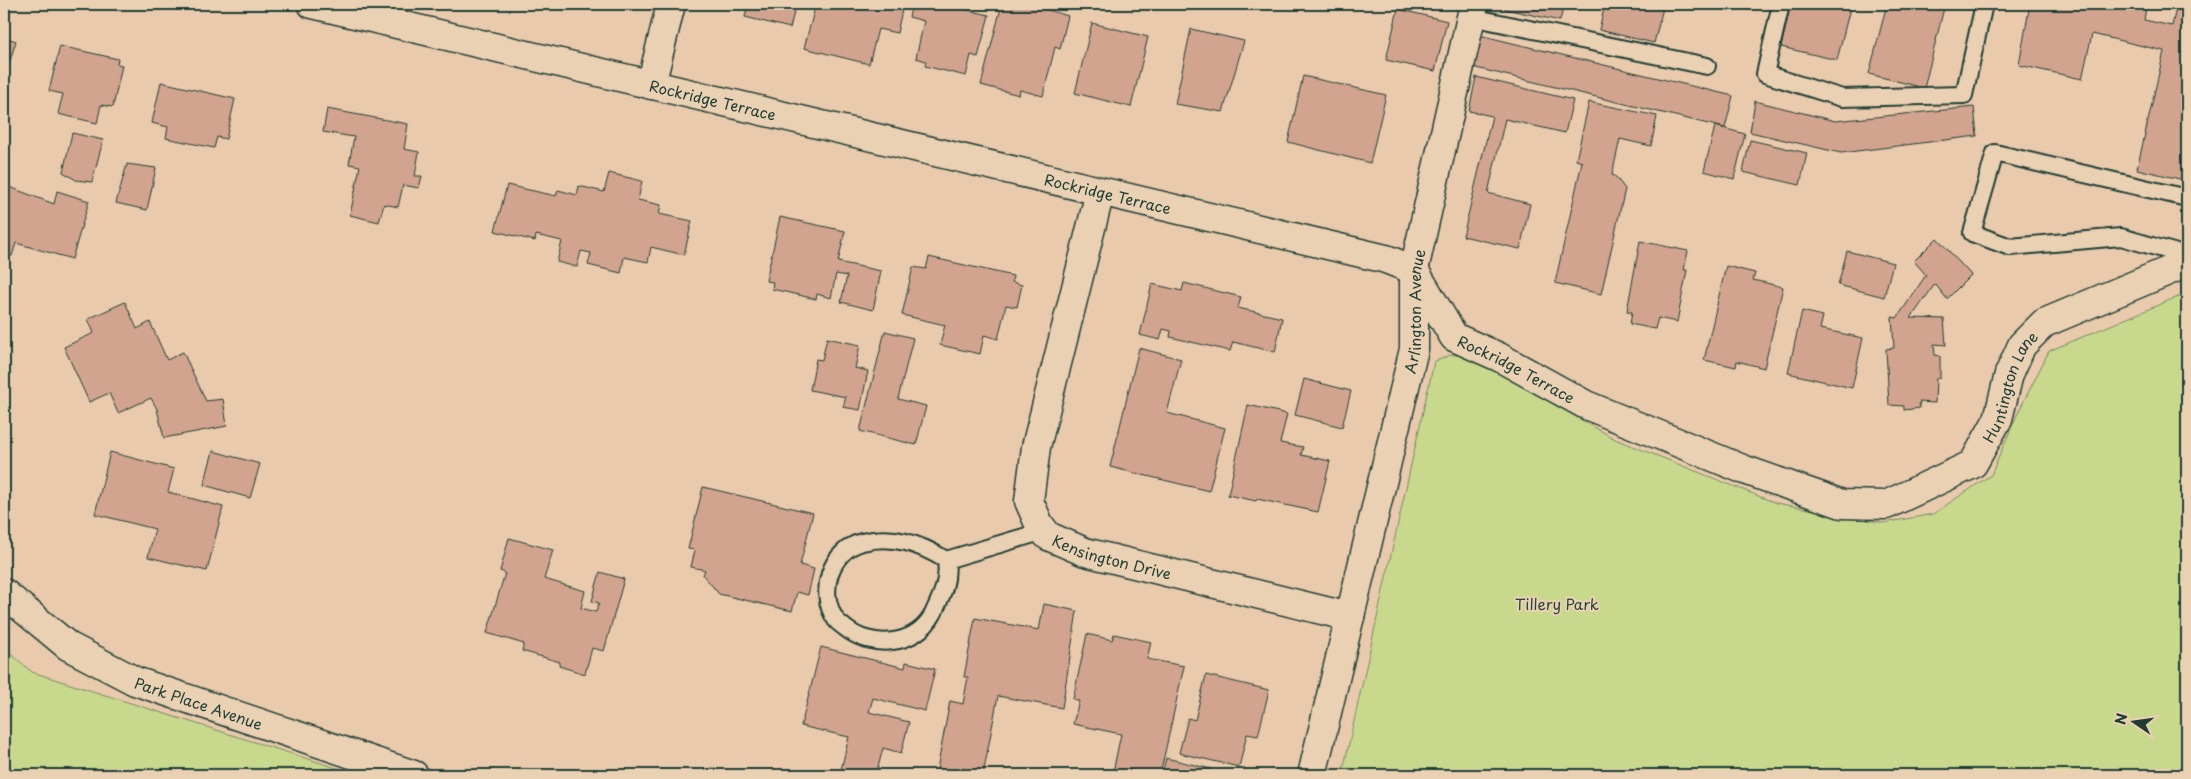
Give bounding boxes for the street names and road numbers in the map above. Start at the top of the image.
street label: Rockridge Terrace [647,73,779,125]
street label: Rockridge Terrace [1042,167,1174,219]
street label: Arlington Avenue [1397,247,1430,376]
street label: Huntington Lane [1976,325,2042,446]
street label: Rockridge Terrace [1454,329,1579,408]
street label: Kensington Drive [1049,528,1174,584]
street label: Park Place Avenue [132,670,266,735]

